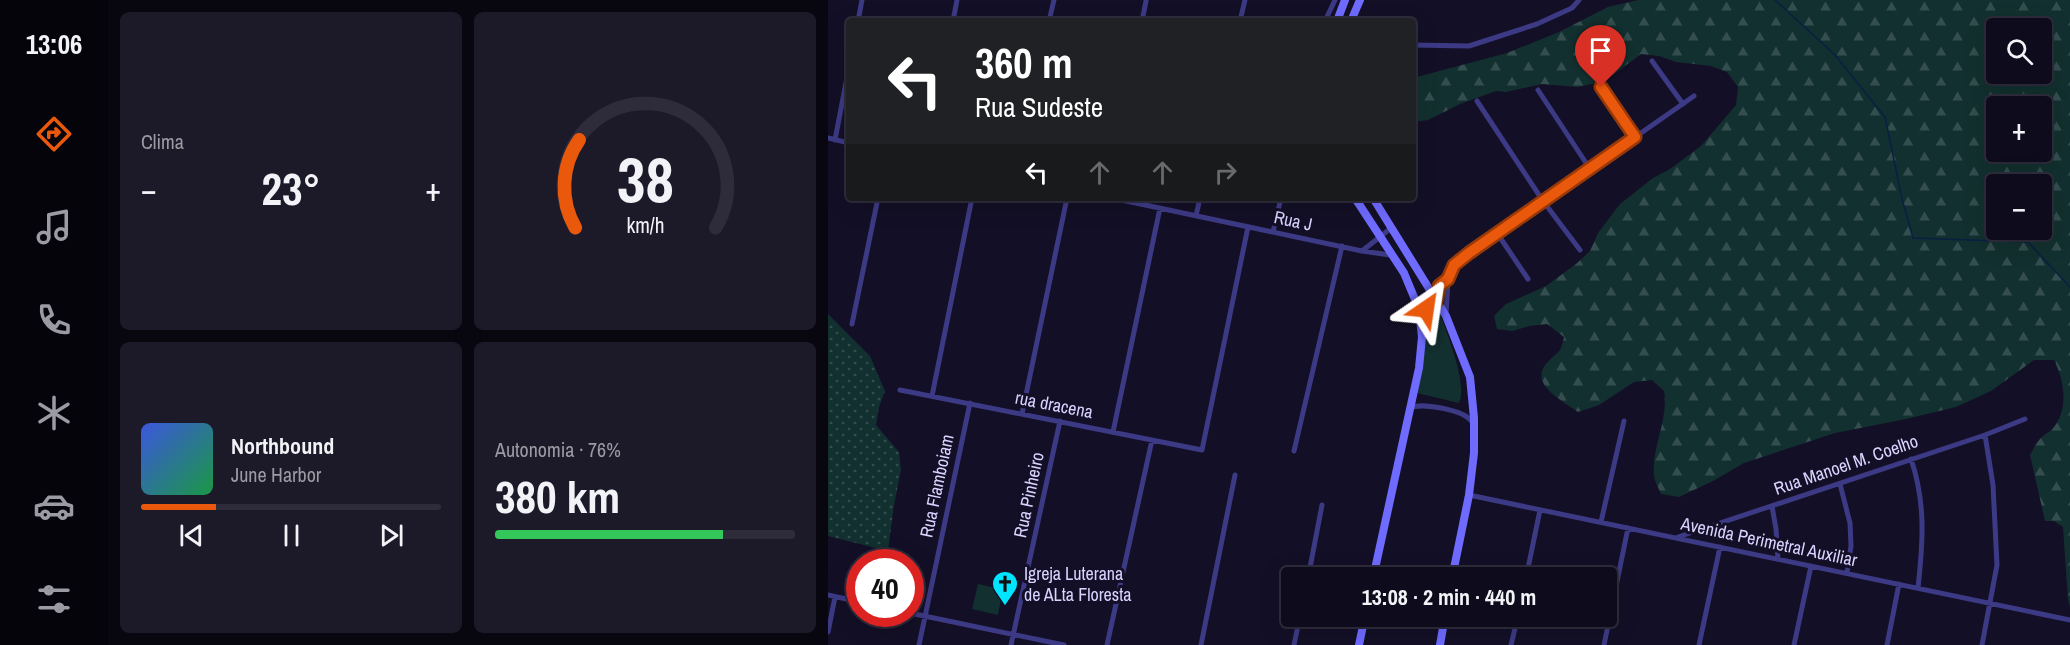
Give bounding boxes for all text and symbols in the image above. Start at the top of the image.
map controls [1986,18,2052,240]
button: search [1986,18,2052,84]
pin [1575,25,1626,87]
text: 13:06 [26,26,82,62]
icon: arrive [1584,34,1617,67]
text: 360 m [975,35,1073,91]
icon: left [876,42,954,120]
text: Rua Sudeste [975,89,1103,125]
button: + [1986,96,2052,162]
icon: directions [33,113,75,155]
text: Clima [141,128,184,155]
text: 38 [617,137,673,221]
icon: left [1020,156,1053,189]
icon: ahead [1083,156,1116,189]
icon: ahead [1146,156,1179,189]
icon: right [1209,156,1242,189]
text: 23° [261,158,321,219]
text: − [141,167,157,211]
text: + [425,167,441,211]
button: − [1986,174,2052,240]
street label: Rua J [1272,204,1315,237]
icon: music [33,206,75,248]
text: km/h [626,211,664,240]
position arrow [1394,277,1458,341]
icon: phone [33,299,75,341]
street label: rua dracena [1013,385,1095,424]
icon: climate [33,392,75,434]
street label: Rua Manoel M. Coelho [1770,428,1921,501]
text: Northbound [231,431,334,461]
street label: Rua Flamboiam [913,432,960,540]
text: Autonomia · 76% [495,436,621,463]
street label: Rua Pinheiro [1007,450,1050,540]
text: June Harbor [231,461,321,488]
text: 380 km [495,466,620,527]
icon: car [33,485,75,527]
street label: Avenida Perimetral Auxiliar [1678,510,1860,572]
icon: previous [175,519,208,552]
icon: pause [275,519,308,552]
icon: next [375,519,408,552]
speed limit sign: 40 [846,549,924,627]
place label: Igreja Luterana de ALta Floresta [1024,561,1132,607]
church icon: Igreja Luterana de ALta Floresta [990,569,1020,607]
icon: filters [33,578,75,620]
text: 13:08 · 2 min · 440 m [1362,582,1536,612]

